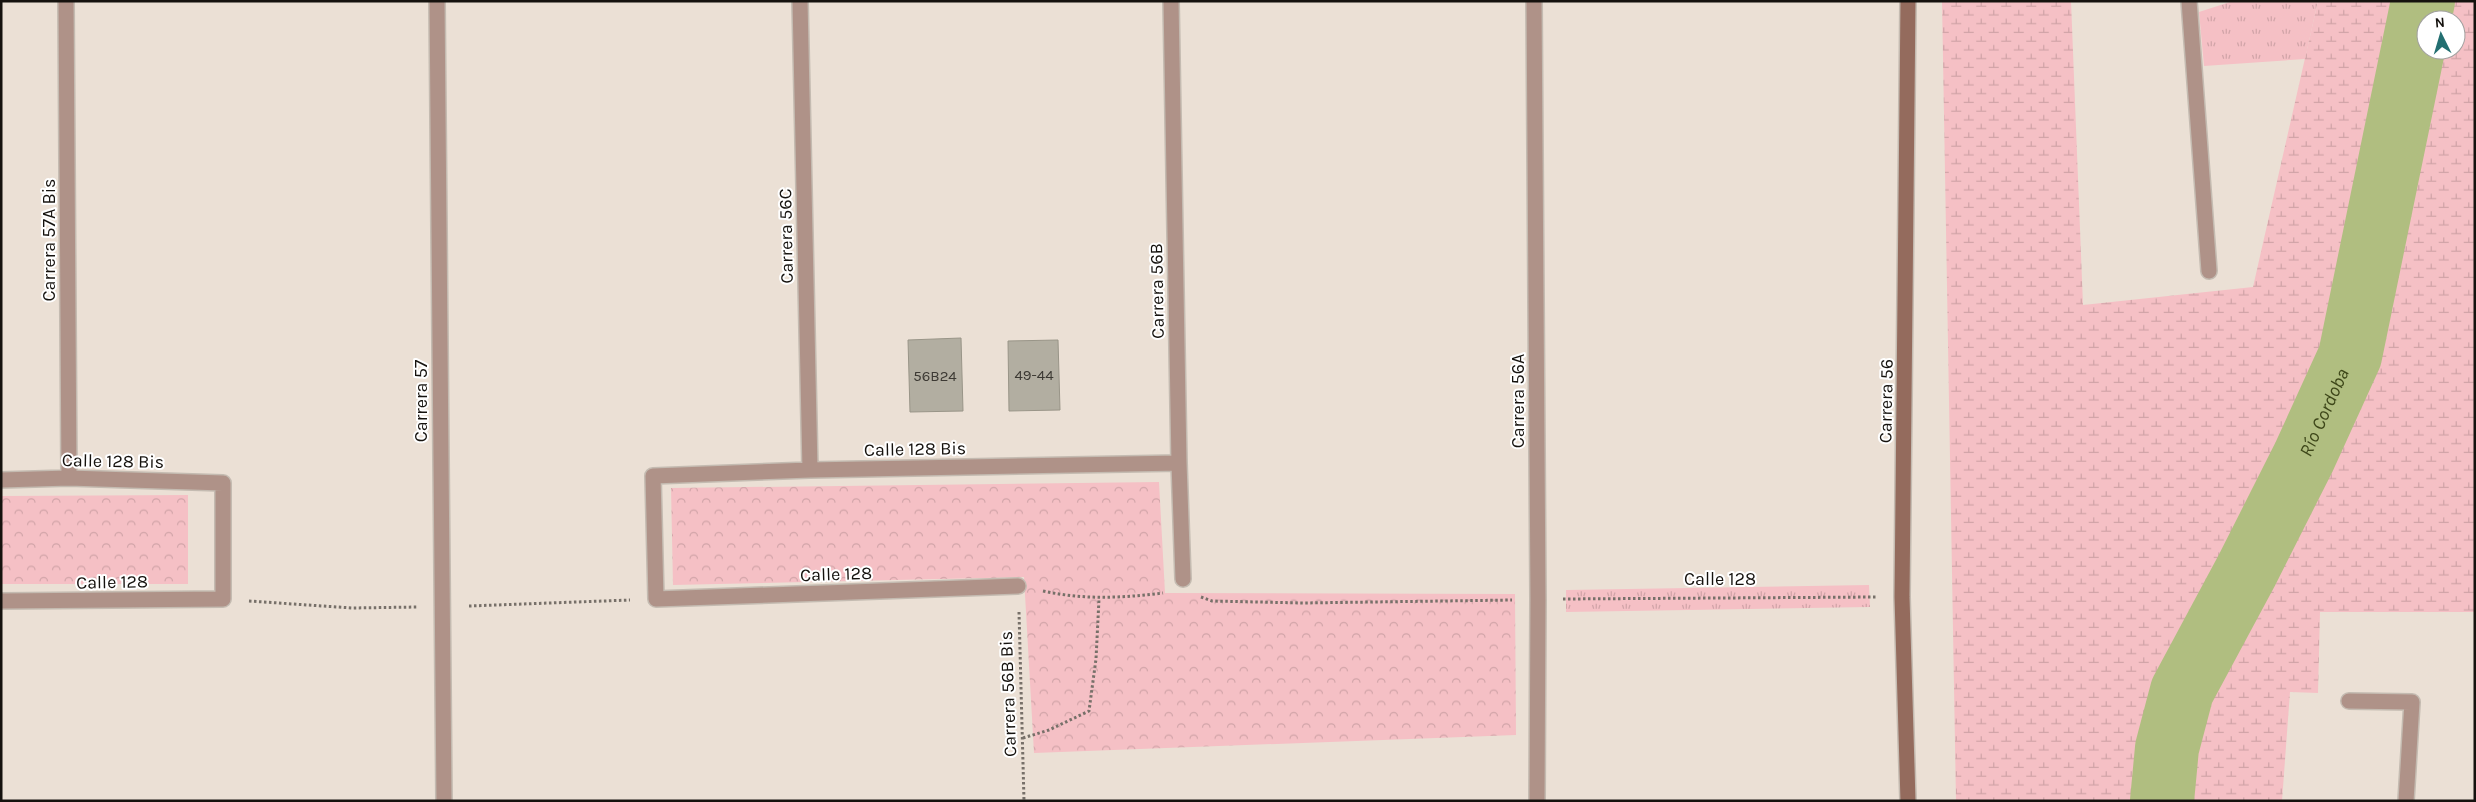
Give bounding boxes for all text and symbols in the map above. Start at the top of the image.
north arrow [2416,10,2466,60]
text: N [2434,14,2446,31]
street label: Carrera 57A Bis [38,178,60,302]
street label: Carrera 56C [774,188,798,284]
street label: Carrera 56B [1145,243,1169,339]
street label: Carrera 56A [1507,354,1529,448]
street label: Carrera 57 [410,359,432,442]
street label: Carrera 56 [1874,359,1898,443]
water label: Río Cordoba [2295,365,2354,460]
house number: 49-44 [1014,366,1054,384]
house number: 56B24 [913,367,957,385]
street label: Calle 128 Bis [864,437,966,461]
street label: Calle 128 Bis [62,449,164,473]
street label: Calle 128 [800,562,872,586]
street label: Calle 128 [1684,568,1756,590]
street label: Calle 128 [76,570,148,594]
street label: Carrera 56B Bis [995,631,1021,757]

